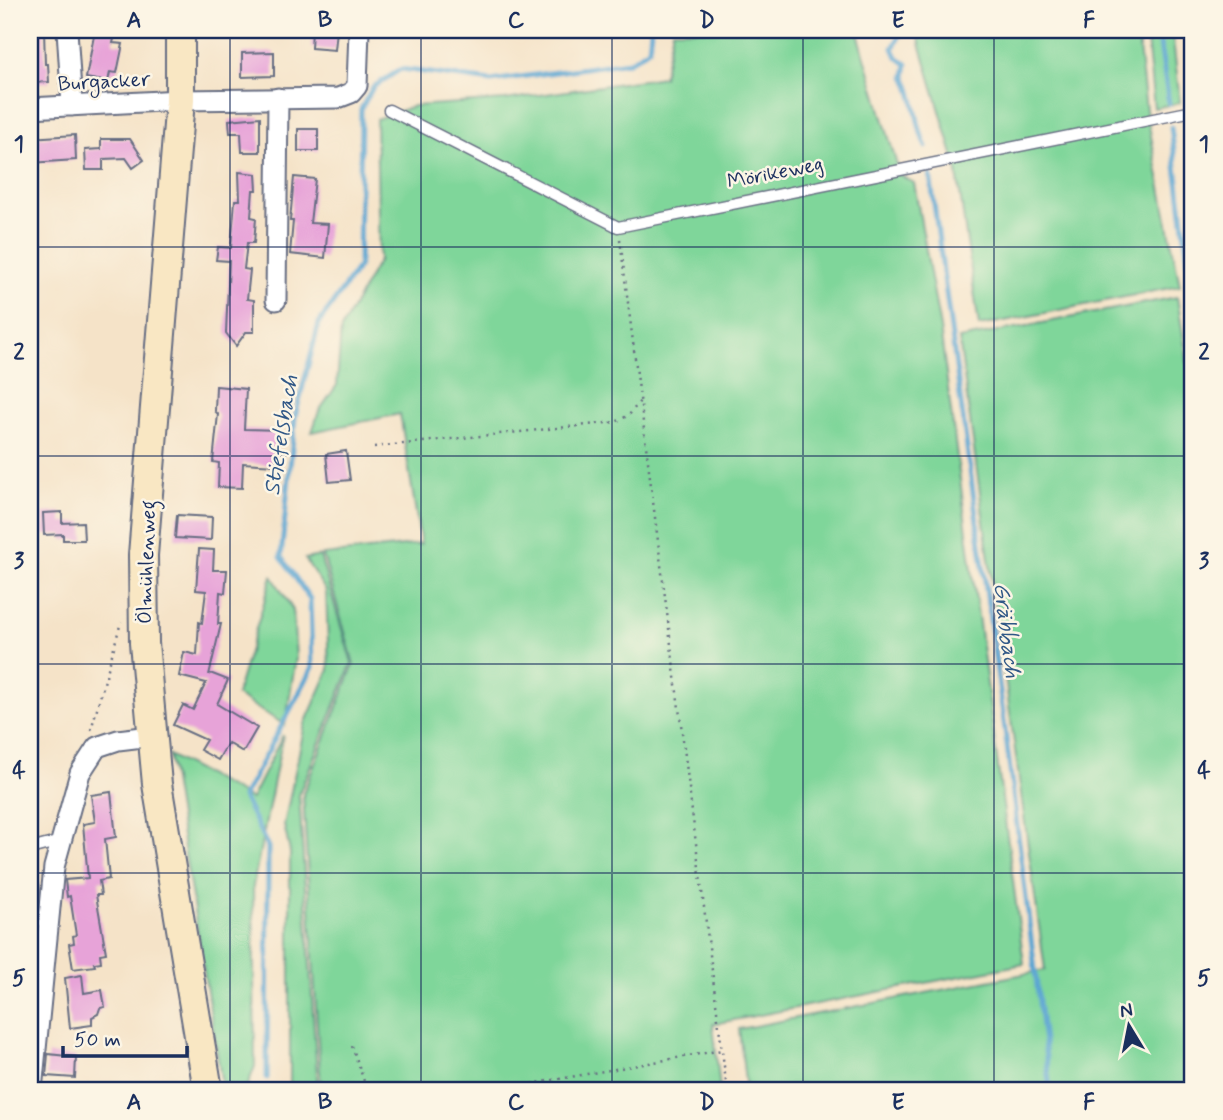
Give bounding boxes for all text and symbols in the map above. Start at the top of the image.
text: A [126,6,142,36]
text: B [318,6,333,36]
text: C [508,6,525,36]
text: D [699,6,715,36]
text: E [891,6,905,36]
text: F [1083,6,1095,36]
street label: Burgacker [57,66,151,99]
text: 1 [14,130,24,160]
text: 1 [1199,130,1209,160]
street label: Mörikeweg [725,150,826,196]
text: 2 [13,338,25,368]
text: 2 [1198,338,1210,368]
water label: Stiefelsbach [258,373,306,498]
street label: Ölmühlenweg [131,499,165,625]
text: 3 [14,547,25,577]
text: 3 [1199,547,1210,577]
water label: Gräbbach [985,581,1027,680]
text: 4 [12,756,26,786]
text: 4 [1197,756,1211,786]
text: 5 [12,964,26,994]
text: 5 [1197,964,1211,994]
north arrow [1094,990,1164,1060]
text: N [1118,997,1135,1024]
scale bar [63,1015,187,1059]
text: 50 m [74,1026,121,1054]
text: A [126,1088,142,1118]
text: B [318,1088,333,1118]
text: C [508,1088,525,1118]
text: D [699,1088,715,1118]
text: E [891,1088,905,1118]
text: F [1083,1088,1095,1118]

